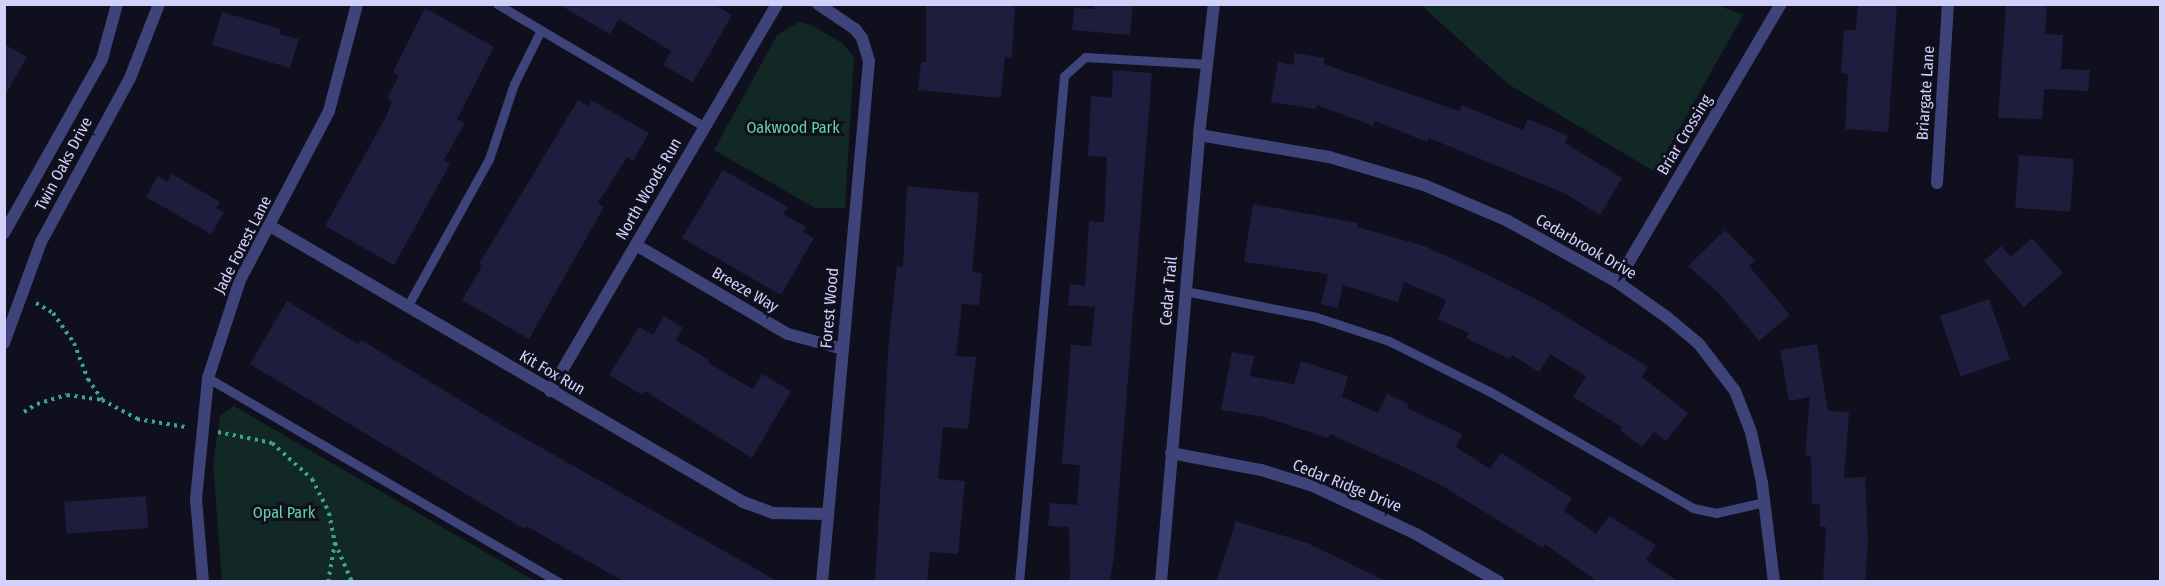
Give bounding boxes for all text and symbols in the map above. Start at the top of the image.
street label: Briargate Lane [1913,45,1939,141]
street label: Briar Crossing [1653,91,1717,179]
street label: Twin Oaks Drive [31,114,97,214]
park label: Oakwood Park [746,118,840,138]
street label: North Woods Run [612,135,686,243]
street label: Jade Forest Lane [210,193,276,297]
street label: Cedarbrook Drive [1532,210,1640,284]
street label: Cedar Trail [1156,256,1182,326]
street label: Breeze Way [708,263,782,317]
street label: Forest Wood [817,267,843,349]
street label: Kit Fox Run [516,347,588,399]
street label: Cedar Ridge Drive [1290,455,1404,517]
park label: Opal Park [253,503,315,523]

